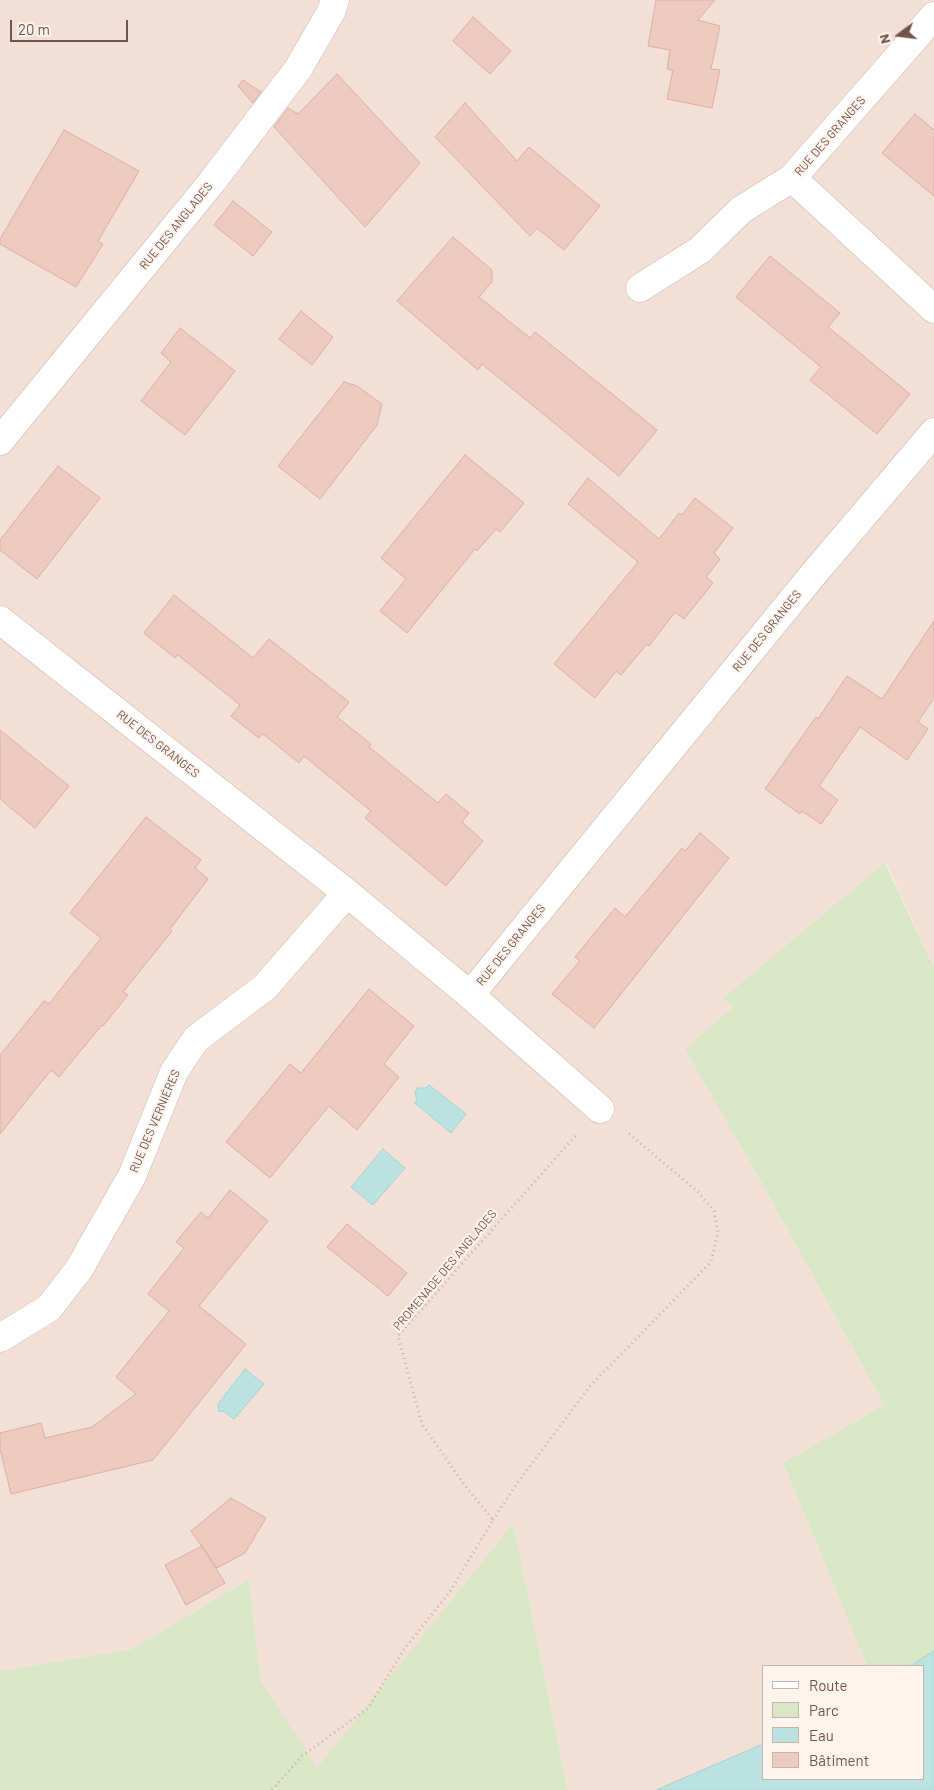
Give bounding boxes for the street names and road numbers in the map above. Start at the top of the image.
street label: RUE DES GRANGES [791,93,869,179]
street label: RUE DES ANGLADES [136,180,216,272]
street label: RUE DES GRANGES [730,587,804,675]
street label: RUE DES GRANGES [114,707,202,781]
street label: RUE DES GRANGES [474,901,548,989]
street label: RUE DES VERNIÉRES [127,1067,183,1175]
street label: PROMENADE DES ANGLADES [390,1207,500,1333]

